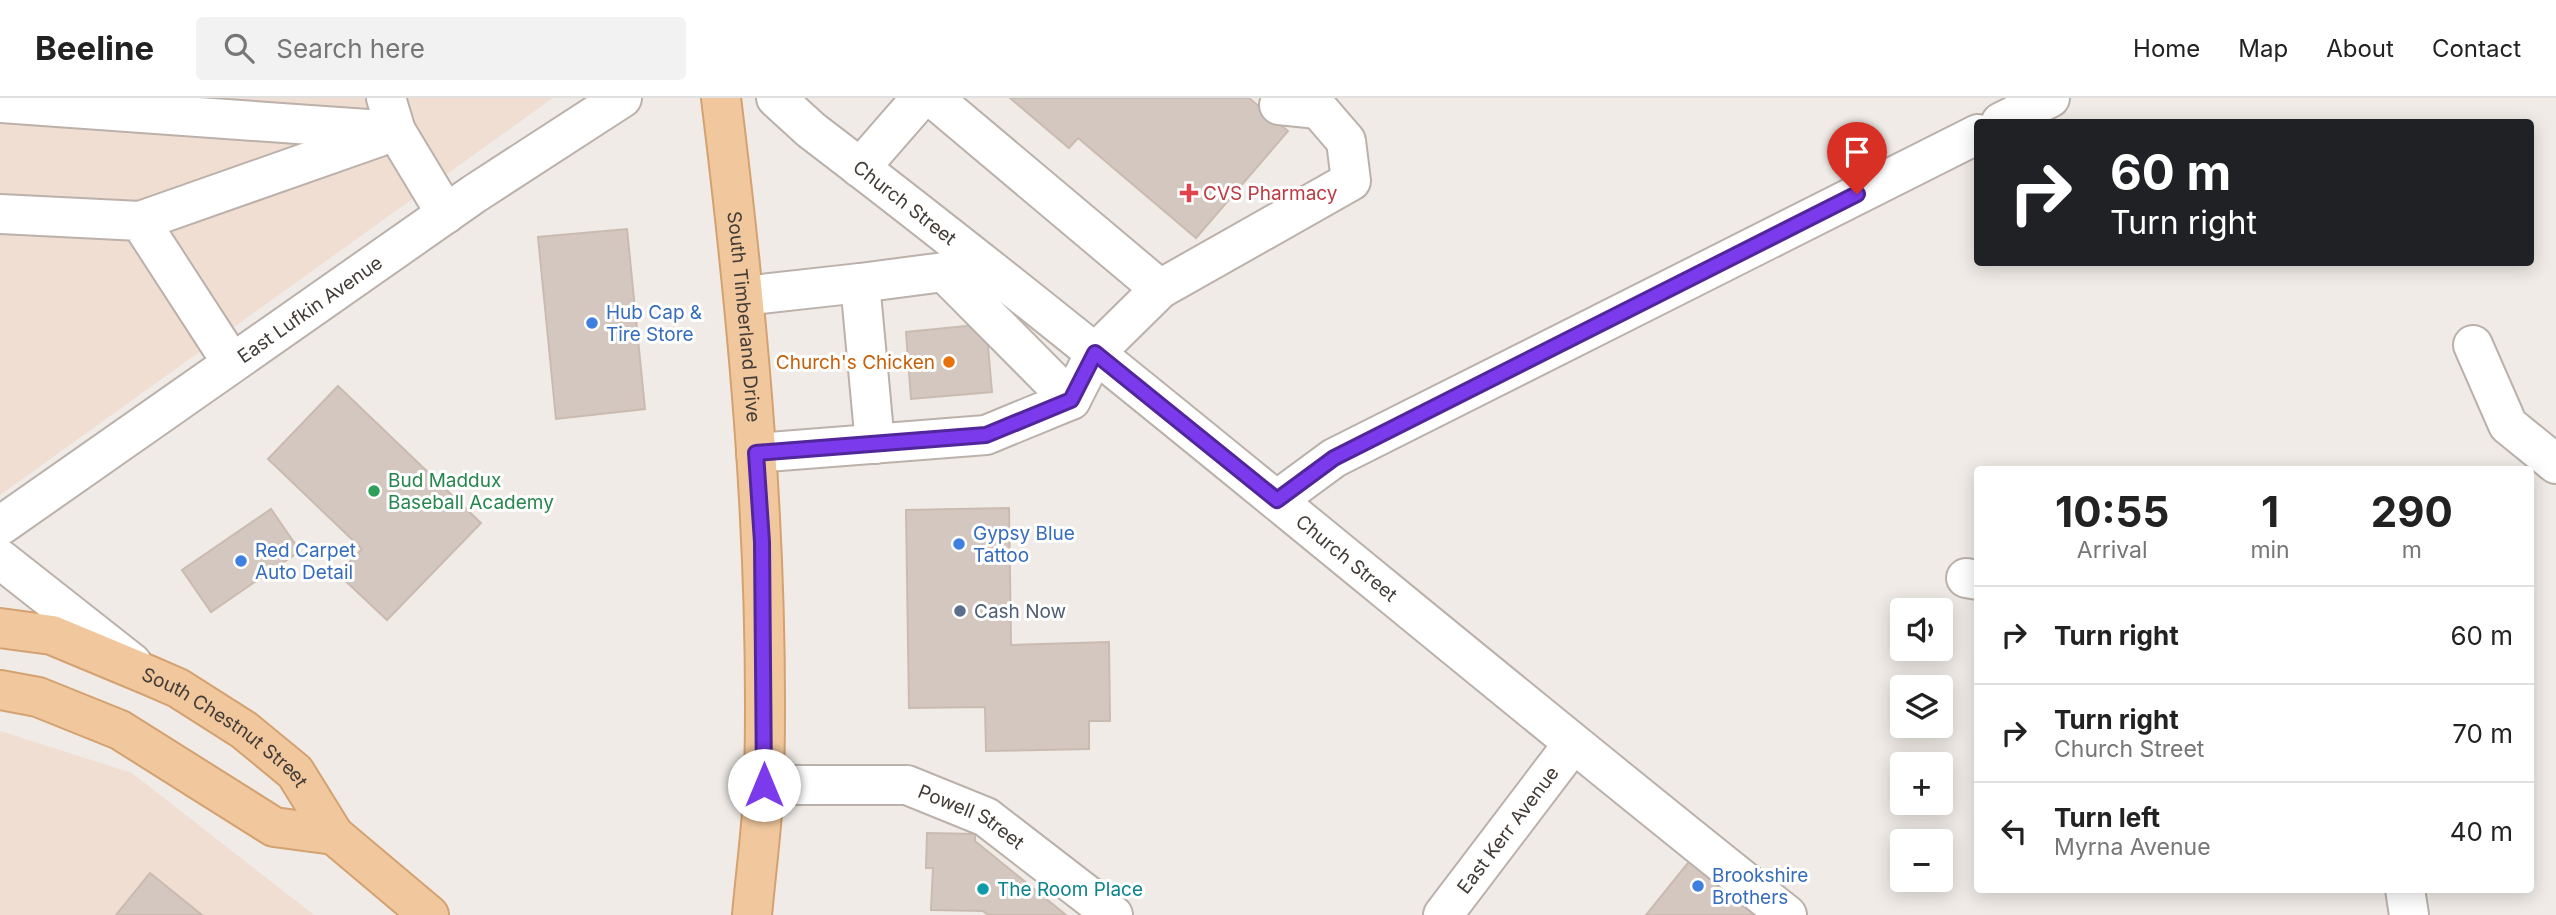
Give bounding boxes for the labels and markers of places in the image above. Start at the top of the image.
pin [1827,122,1887,194]
place label: CVS Pharmacy [1203,182,1338,205]
marker: CVS Pharmacy [1181,185,1197,201]
place label: Hub Cap & Tire Store [606,301,702,346]
marker: Hub Cap & Tire Store [584,315,600,331]
place label: Church's Chicken [776,351,935,374]
marker: Church's Chicken [941,354,957,370]
place label: Bud Maddux Baseball Academy [388,469,554,514]
marker: Bud Maddux Baseball Academy [366,483,382,499]
place label: Gypsy Blue Tattoo [973,522,1075,567]
marker: Gypsy Blue Tattoo [951,536,967,552]
place label: Red Carpet Auto Detail [255,539,356,584]
marker: Red Carpet Auto Detail [233,553,249,569]
place label: Cash Now [974,600,1066,623]
marker: Cash Now [952,603,968,619]
place label: Brookshire Brothers [1712,864,1808,909]
place label: The Room Place [997,878,1143,901]
marker: Brookshire Brothers [1690,878,1706,894]
marker: The Room Place [975,881,991,897]

